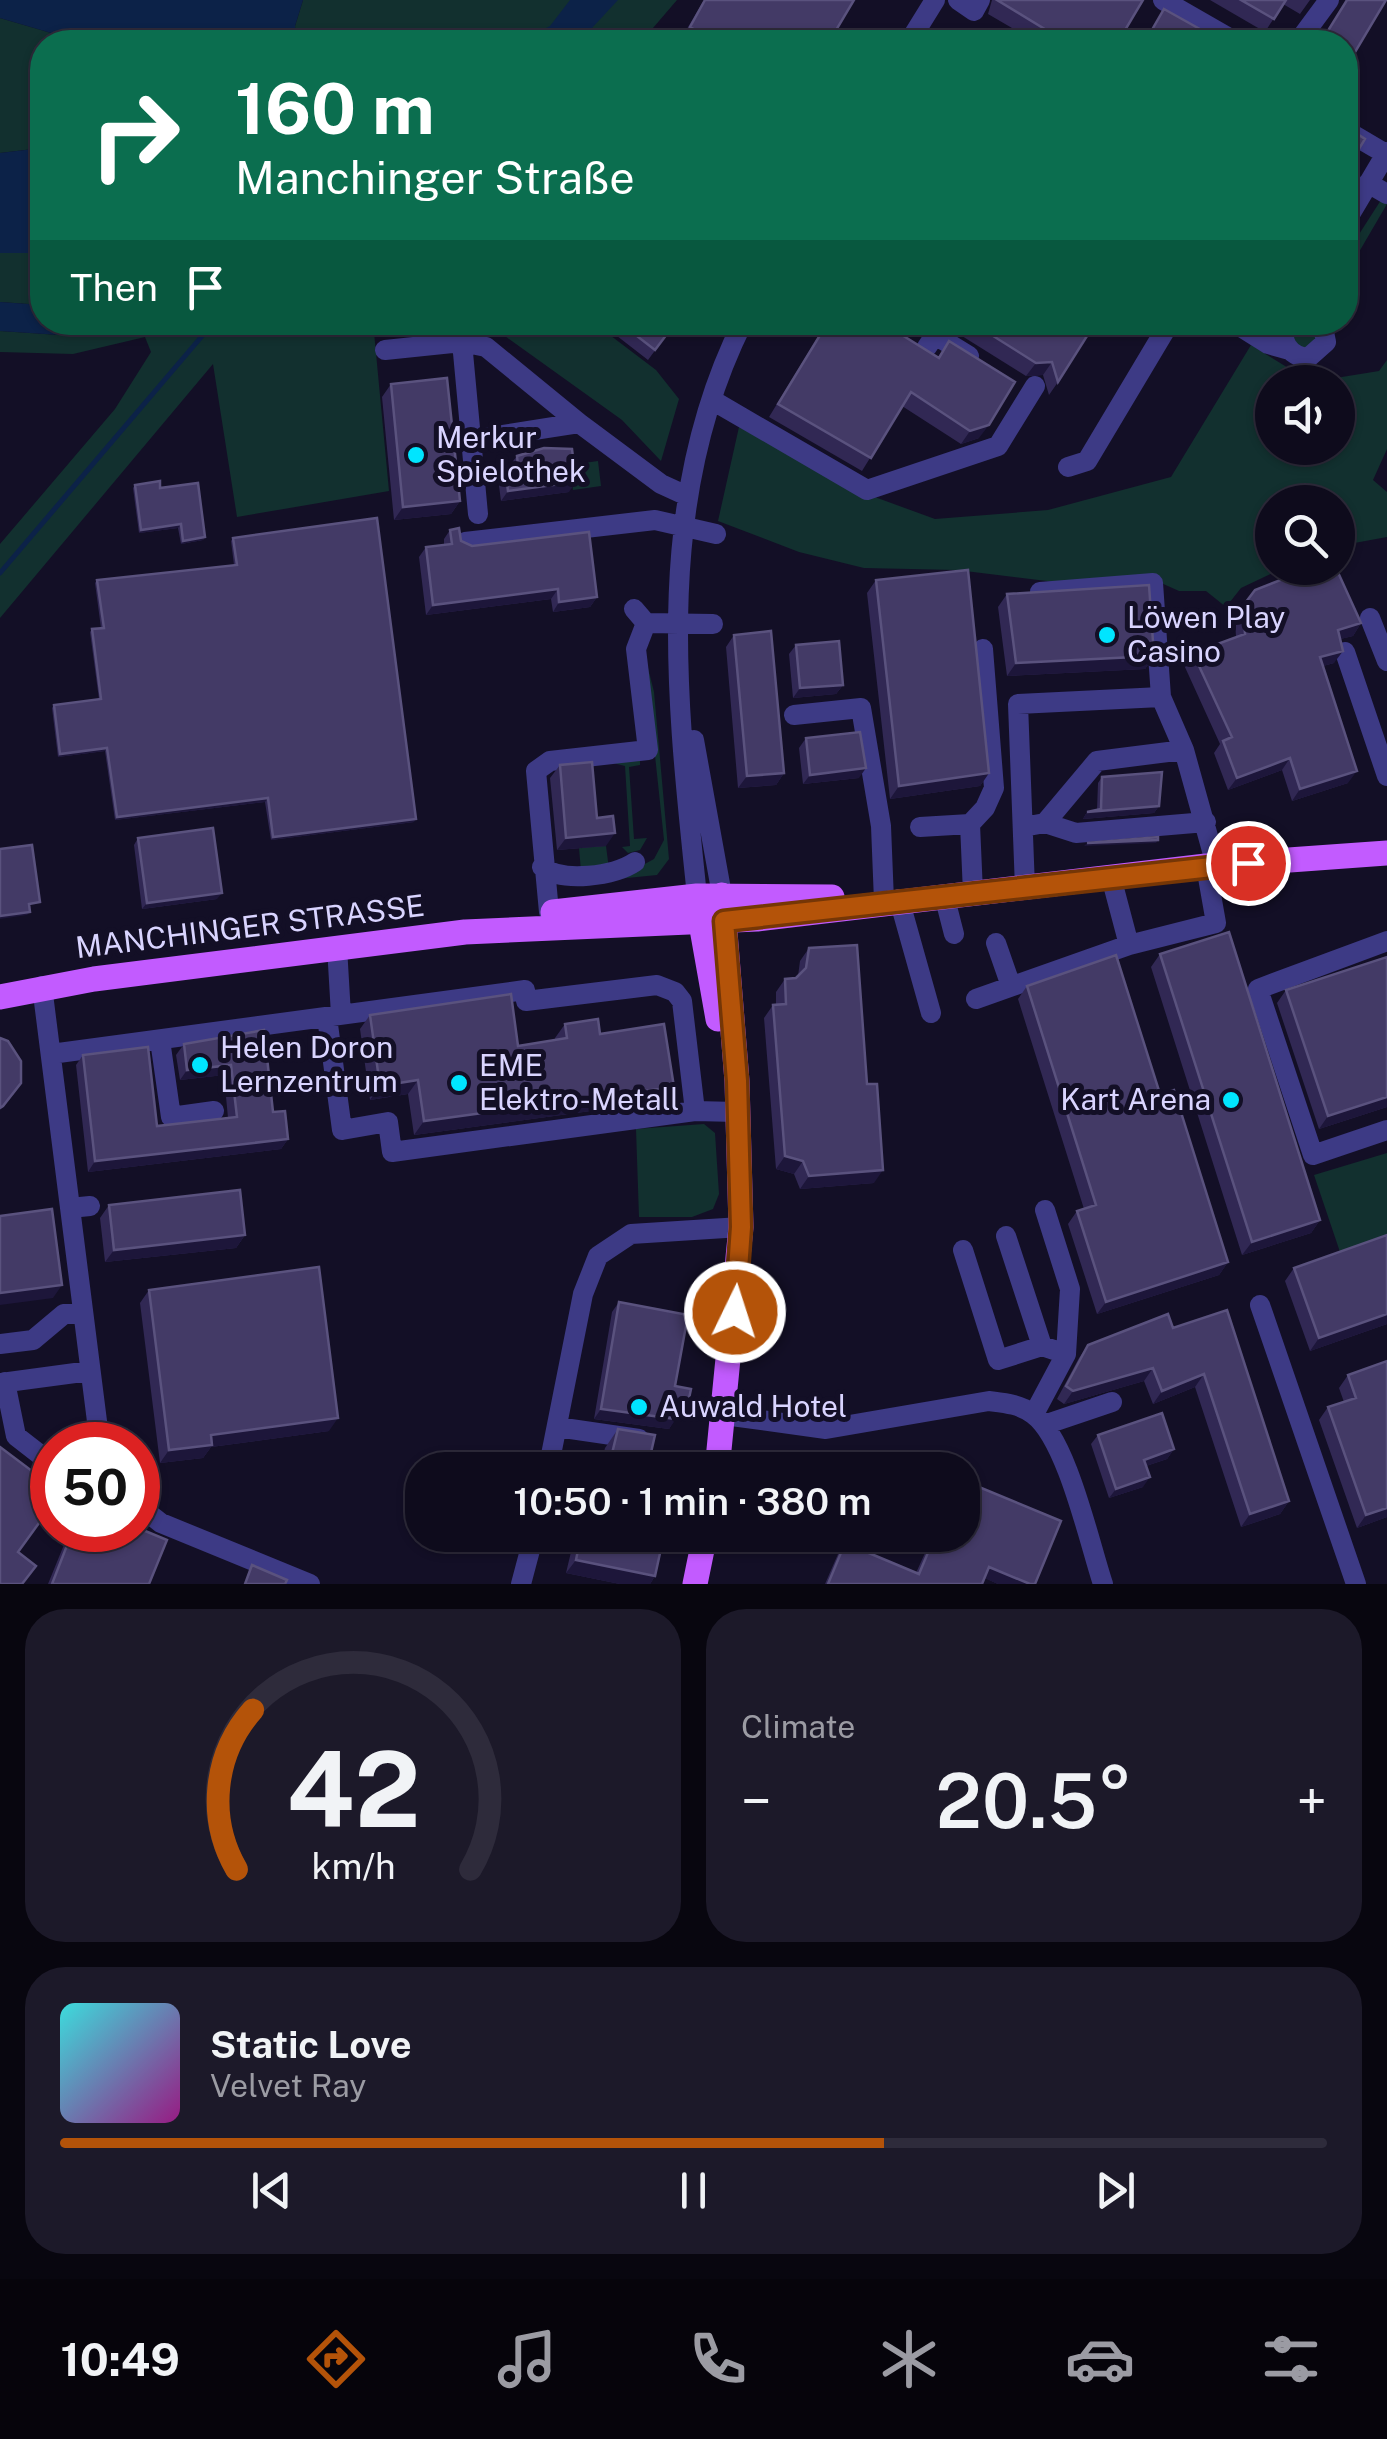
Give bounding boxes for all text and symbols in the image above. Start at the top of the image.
text: 160 m [235,67,435,150]
icon: right [70,70,200,200]
text: Manchinger Straße [235,151,635,204]
icon: arrive [178,260,233,315]
text: Then [70,265,158,310]
map controls [1255,365,1355,585]
button: sound [1255,365,1355,465]
place label: Merkur Spielothek [436,419,586,489]
marker: Merkur Spielothek [405,444,427,466]
button: search [1255,485,1355,585]
place label: Löwen Play Casino [1127,599,1285,669]
marker: Löwen Play Casino [1096,624,1118,646]
pin [1206,821,1291,906]
icon: arrive [1221,836,1276,891]
street label: MANCHINGER STRASSE [73,887,426,965]
place label: Helen Doron Lernzentrum [220,1029,398,1099]
place label: EME Elektro-Metall [479,1047,679,1117]
marker: Helen Doron Lernzentrum [189,1054,211,1076]
marker: EME Elektro-Metall [448,1072,470,1094]
place label: Kart Arena [1060,1081,1211,1117]
marker: Kart Arena [1220,1089,1242,1111]
position arrow [683,1260,787,1364]
place label: Auwald Hotel [659,1388,847,1424]
marker: Auwald Hotel [628,1396,650,1418]
speed limit sign: 50 [30,1422,160,1552]
text: 10:50 · 1 min · 380 m [513,1479,872,1524]
text: Climate [741,1708,855,1745]
text: 42 [286,1728,420,1850]
text: 20.5° [936,1757,1132,1845]
text: − [741,1769,772,1833]
text: + [1297,1769,1327,1833]
text: km/h [311,1845,395,1887]
text: Static Love [210,2022,412,2067]
text: Velvet Ray [210,2067,366,2104]
icon: previous [244,2163,299,2218]
icon: pause [666,2163,721,2218]
icon: next [1088,2163,1143,2218]
icon: directions [301,2324,371,2394]
icon: music [492,2324,562,2394]
icon: phone [683,2324,753,2394]
icon: climate [874,2324,944,2394]
icon: car [1065,2324,1135,2394]
icon: filters [1256,2324,1326,2394]
text: 10:49 [61,2333,180,2386]

